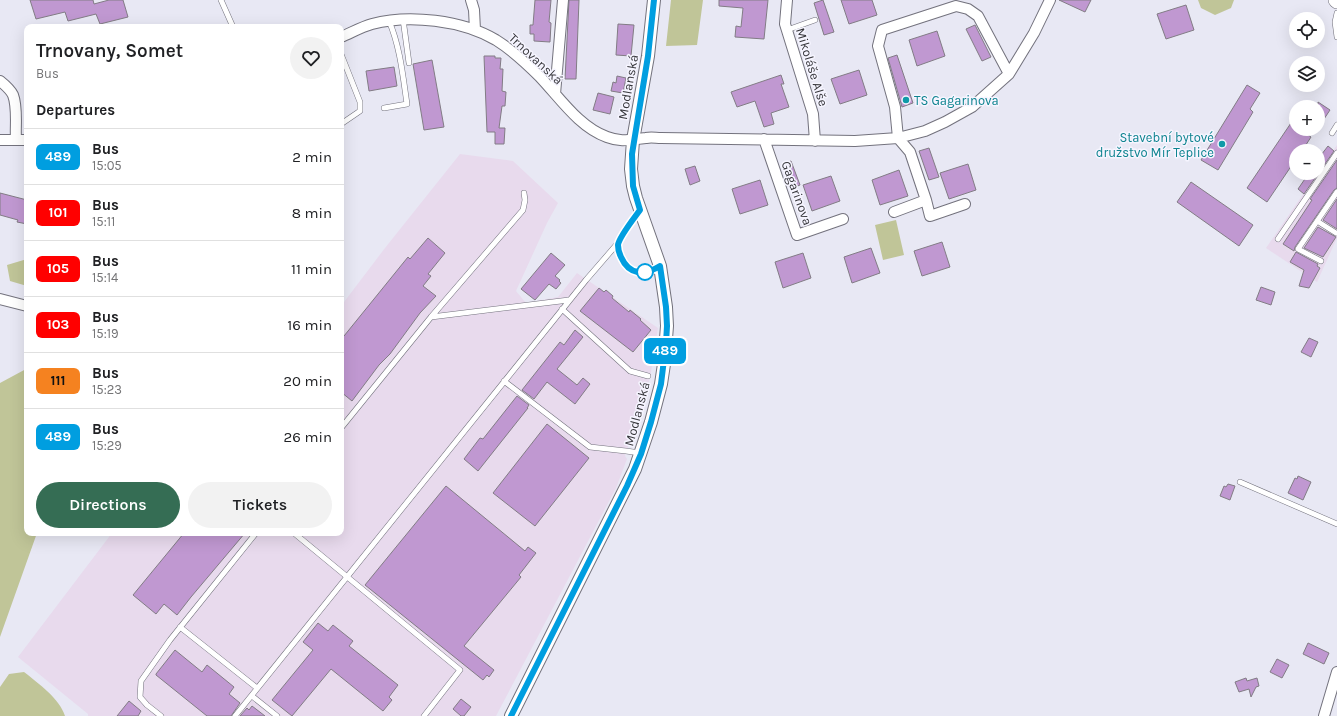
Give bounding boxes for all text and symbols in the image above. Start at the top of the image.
map controls [1289,12,1325,180]
button: locate [1289,12,1325,48]
street label: Mikoláše Alše [793,26,831,108]
street label: Trnovanská [506,30,566,88]
button: heart [290,37,332,79]
text: Trnovany, Somet [36,40,183,62]
street label: Modlanská [615,53,641,121]
button: layers [1289,56,1325,92]
text: Bus [36,66,59,81]
place label: TS Gagarinova [914,93,999,108]
marker: TS Gagarinova [901,95,911,105]
button: + [1289,100,1325,136]
text: Departures [36,101,115,119]
place label: Stavební bytové družstvo Mír Teplice [1096,130,1214,160]
marker: Stavební bytové družstvo Mír Teplice [1217,139,1227,149]
text: Bus [92,140,119,158]
button: − [1289,144,1325,180]
text: 489 [45,148,71,165]
text: 2 min [292,148,332,166]
text: 15:05 [92,158,122,173]
street label: Gagarinova [778,159,816,227]
text: Bus [92,196,119,214]
text: 101 [49,204,67,221]
text: 8 min [292,204,332,222]
text: 15:11 [92,214,115,229]
text: Bus [92,252,119,270]
text: 105 [47,260,69,277]
text: 11 min [291,260,332,278]
unlabelled marker [636,263,654,281]
text: 15:14 [92,270,118,285]
text: Bus [92,308,119,326]
text: 103 [47,316,69,333]
text: 16 min [287,316,332,334]
text: 15:19 [92,326,118,341]
line badge: 489 [642,338,688,364]
text: 489 [652,342,678,359]
text: Bus [92,364,119,382]
text: 111 [51,372,65,389]
text: 20 min [283,372,332,390]
street label: Modlanská [621,380,653,448]
text: 15:23 [92,382,122,397]
text: Bus [92,420,119,438]
text: 489 [45,428,71,445]
text: 26 min [284,428,332,446]
text: 15:29 [92,438,122,453]
button: Directions [36,482,180,528]
button: Tickets [188,482,332,528]

